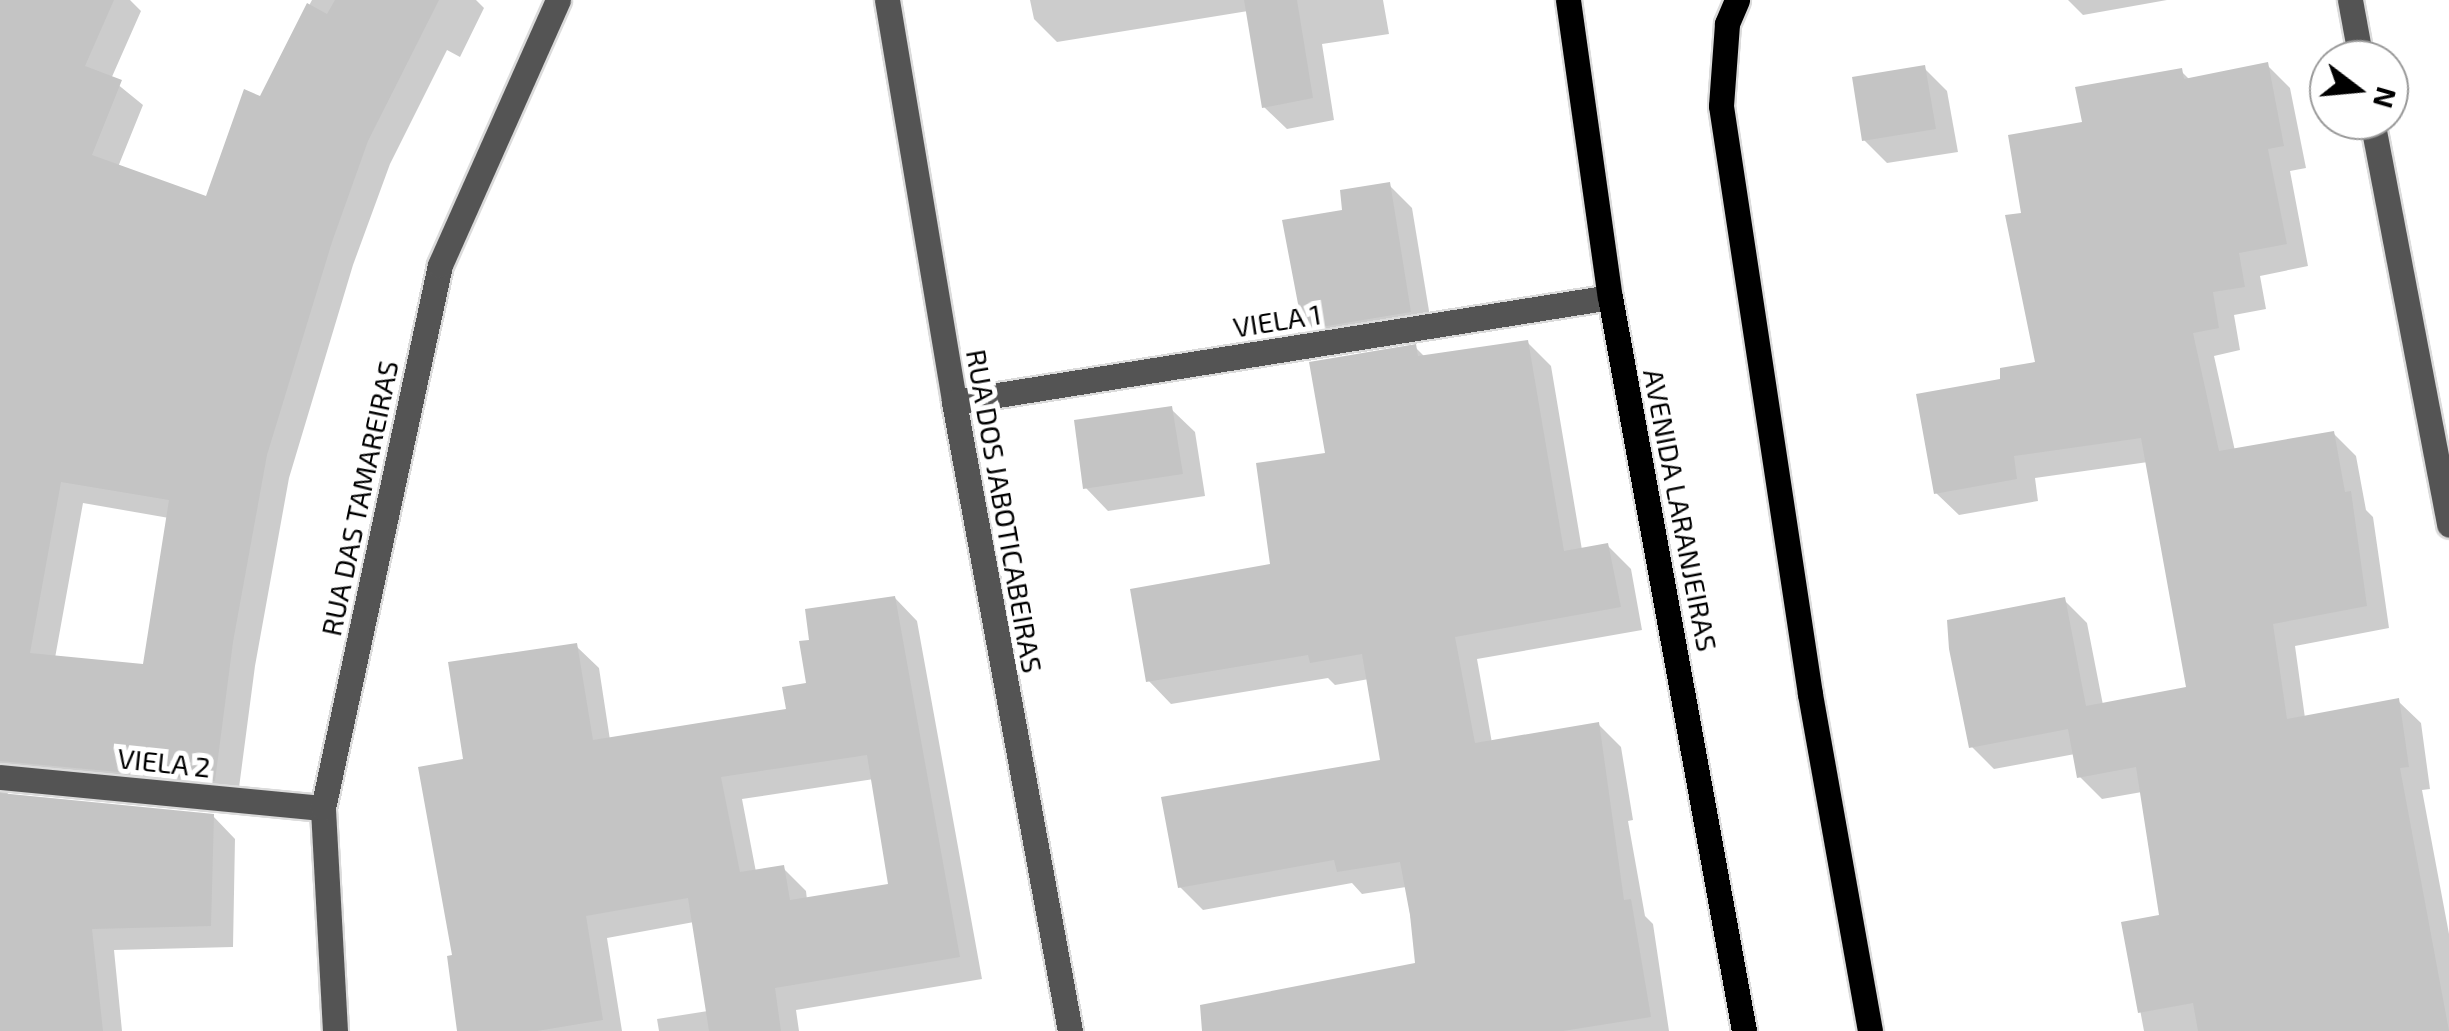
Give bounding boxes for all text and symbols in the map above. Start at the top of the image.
north arrow [2309,40,2409,140]
text: N [2367,83,2405,112]
street label: VIELA 1 [1230,296,1324,344]
street label: RUA DOS JABOTICABEIRAS [960,346,1050,676]
street label: RUA DAS TAMAREIRAS [313,357,405,639]
street label: AVENIDA LARANJEIRAS [1637,366,1725,654]
street label: VIELA 2 [116,740,212,784]

